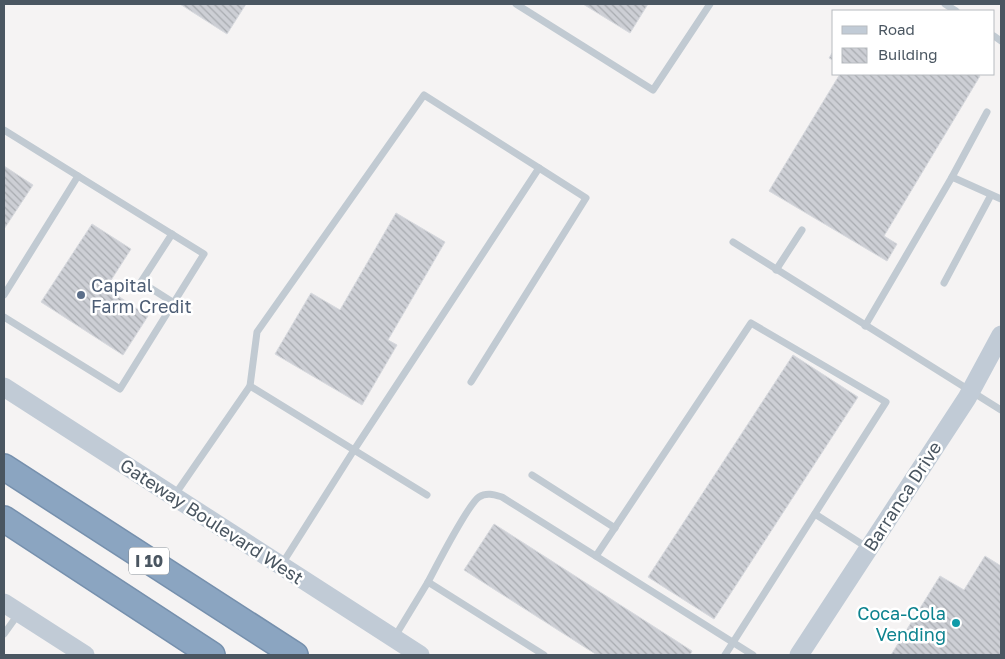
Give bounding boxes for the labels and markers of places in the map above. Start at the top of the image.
place label: Capital Farm Credit [91,274,192,317]
marker: Capital Farm Credit [75,289,87,301]
place label: Coca-Cola Vending [857,602,946,645]
marker: Coca-Cola Vending [950,617,962,629]

